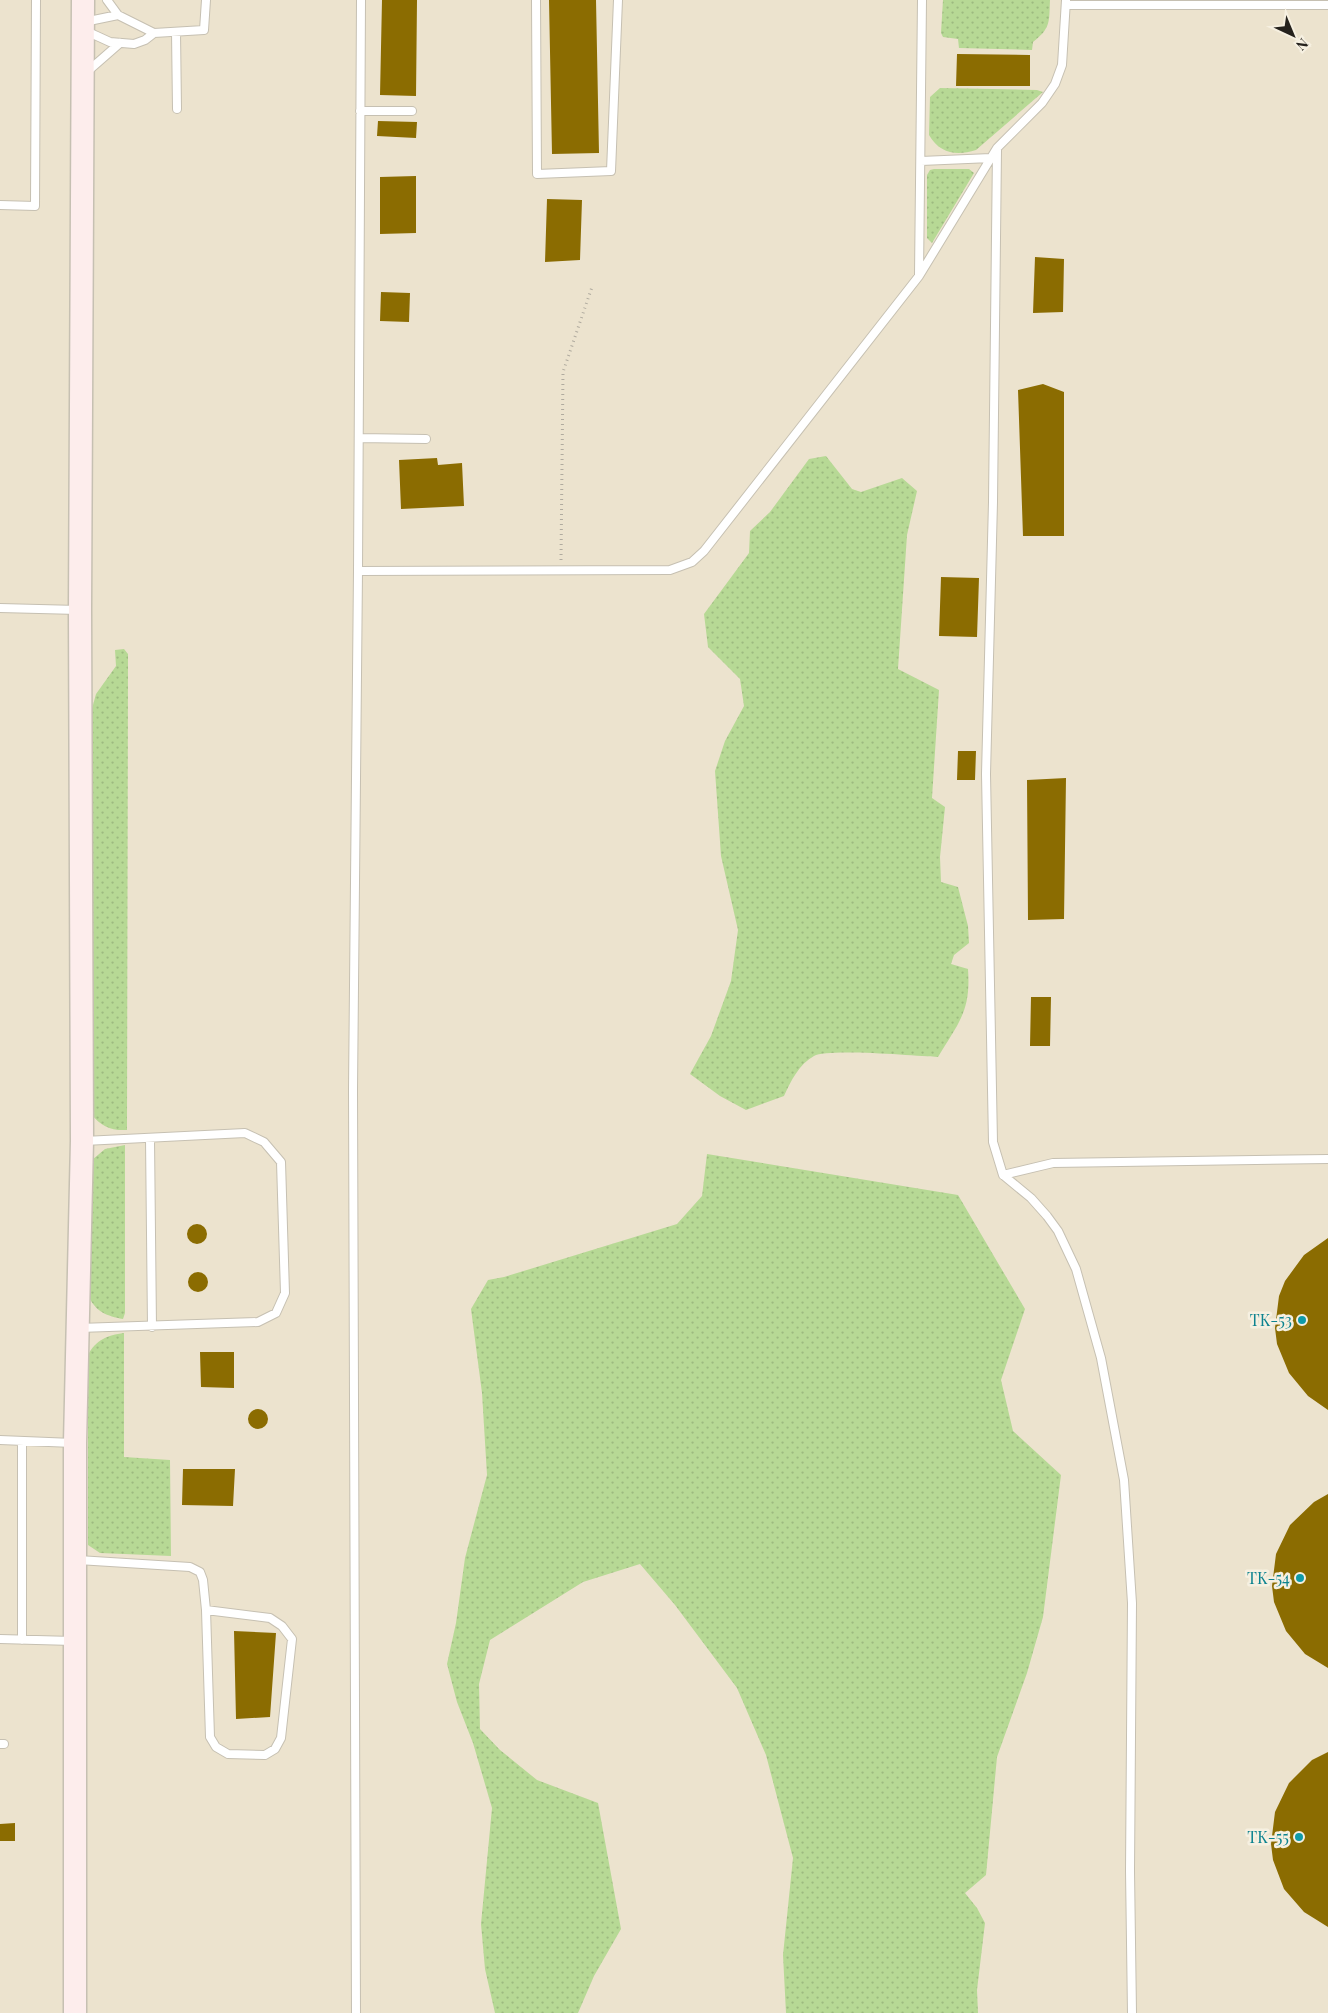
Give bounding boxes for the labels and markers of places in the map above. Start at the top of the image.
place label: TK-53 [1250,1309,1292,1330]
marker: TK-53 [1296,1314,1308,1326]
place label: TK-54 [1247,1567,1290,1588]
marker: TK-54 [1294,1572,1306,1584]
place label: TK-55 [1247,1826,1289,1847]
marker: TK-55 [1293,1831,1305,1843]

